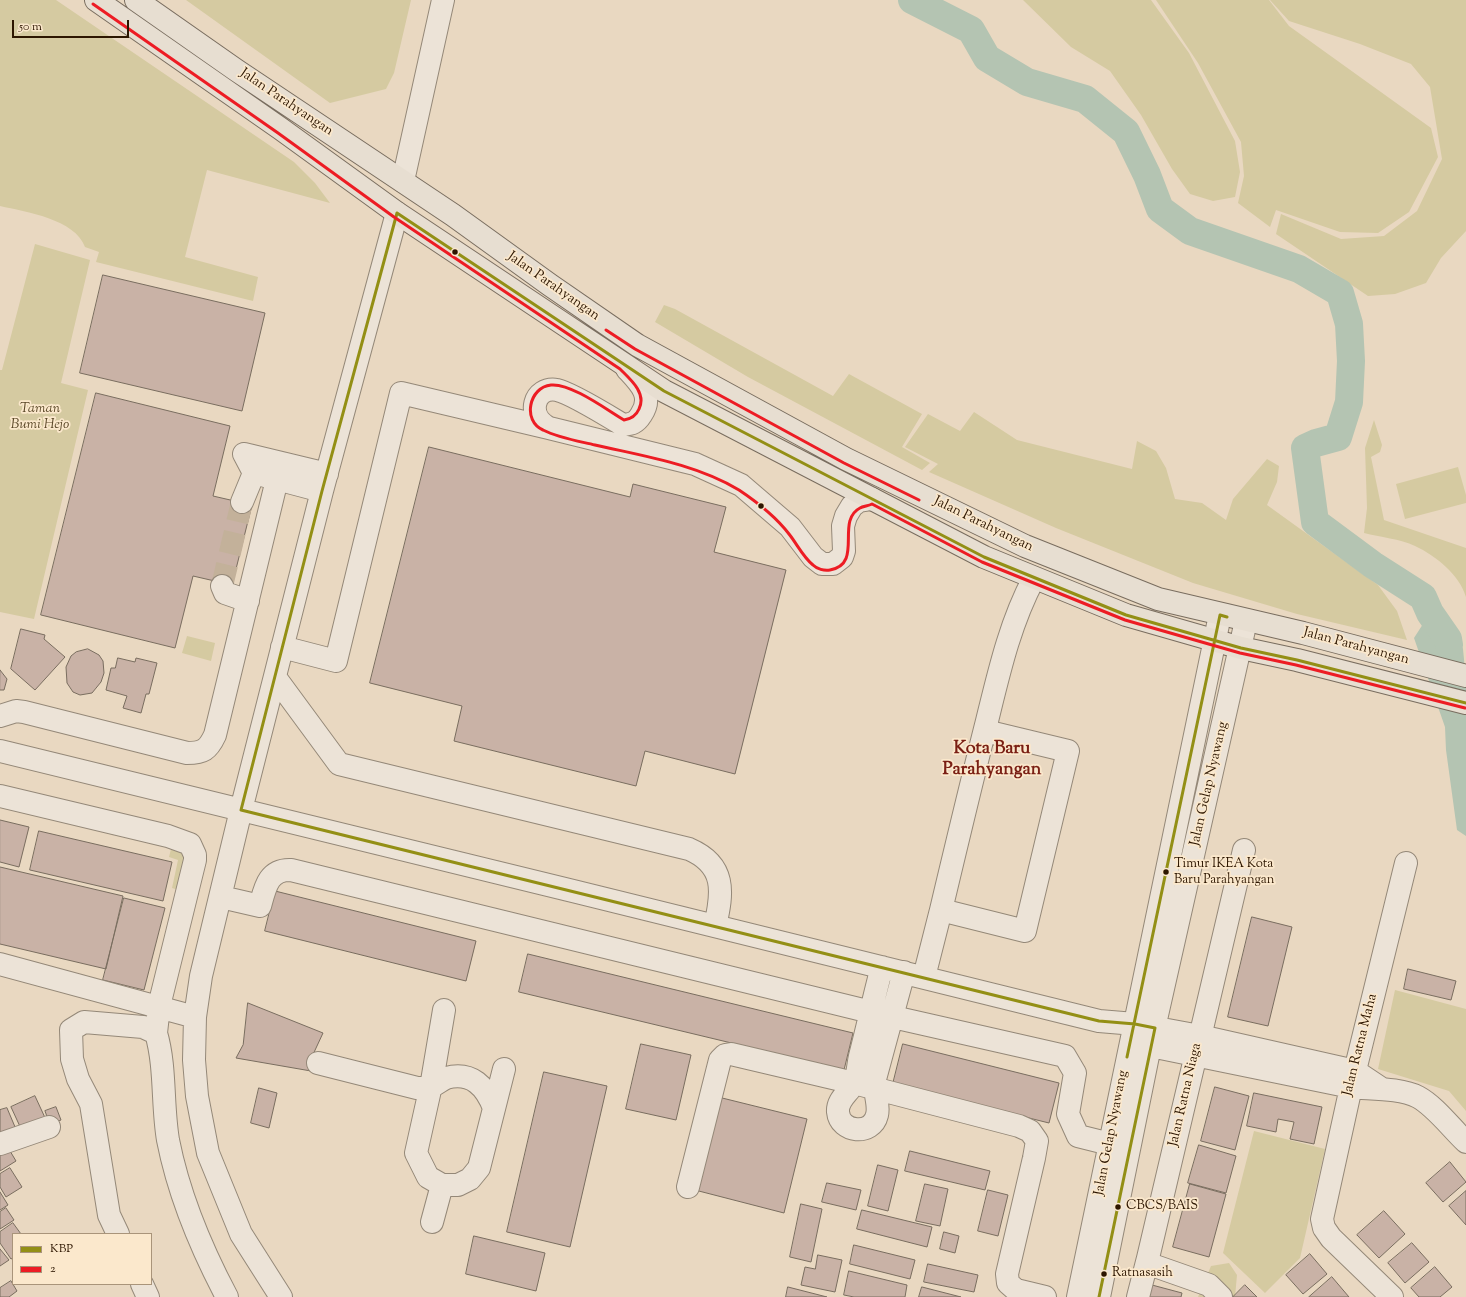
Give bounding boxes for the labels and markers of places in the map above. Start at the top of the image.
unlabelled marker [450,247,460,257]
unlabelled marker [756,501,766,511]
place label: Timur IKEA Kota Baru Parahyangan [1174,857,1275,888]
marker: Timur IKEA Kota Baru Parahyangan [1161,867,1171,877]
place label: CBCS/BAIS [1126,1199,1198,1215]
marker: CBCS/BAIS [1113,1202,1123,1212]
place label: Ratnasasih [1112,1266,1173,1282]
marker: Ratnasasih [1099,1269,1109,1279]

